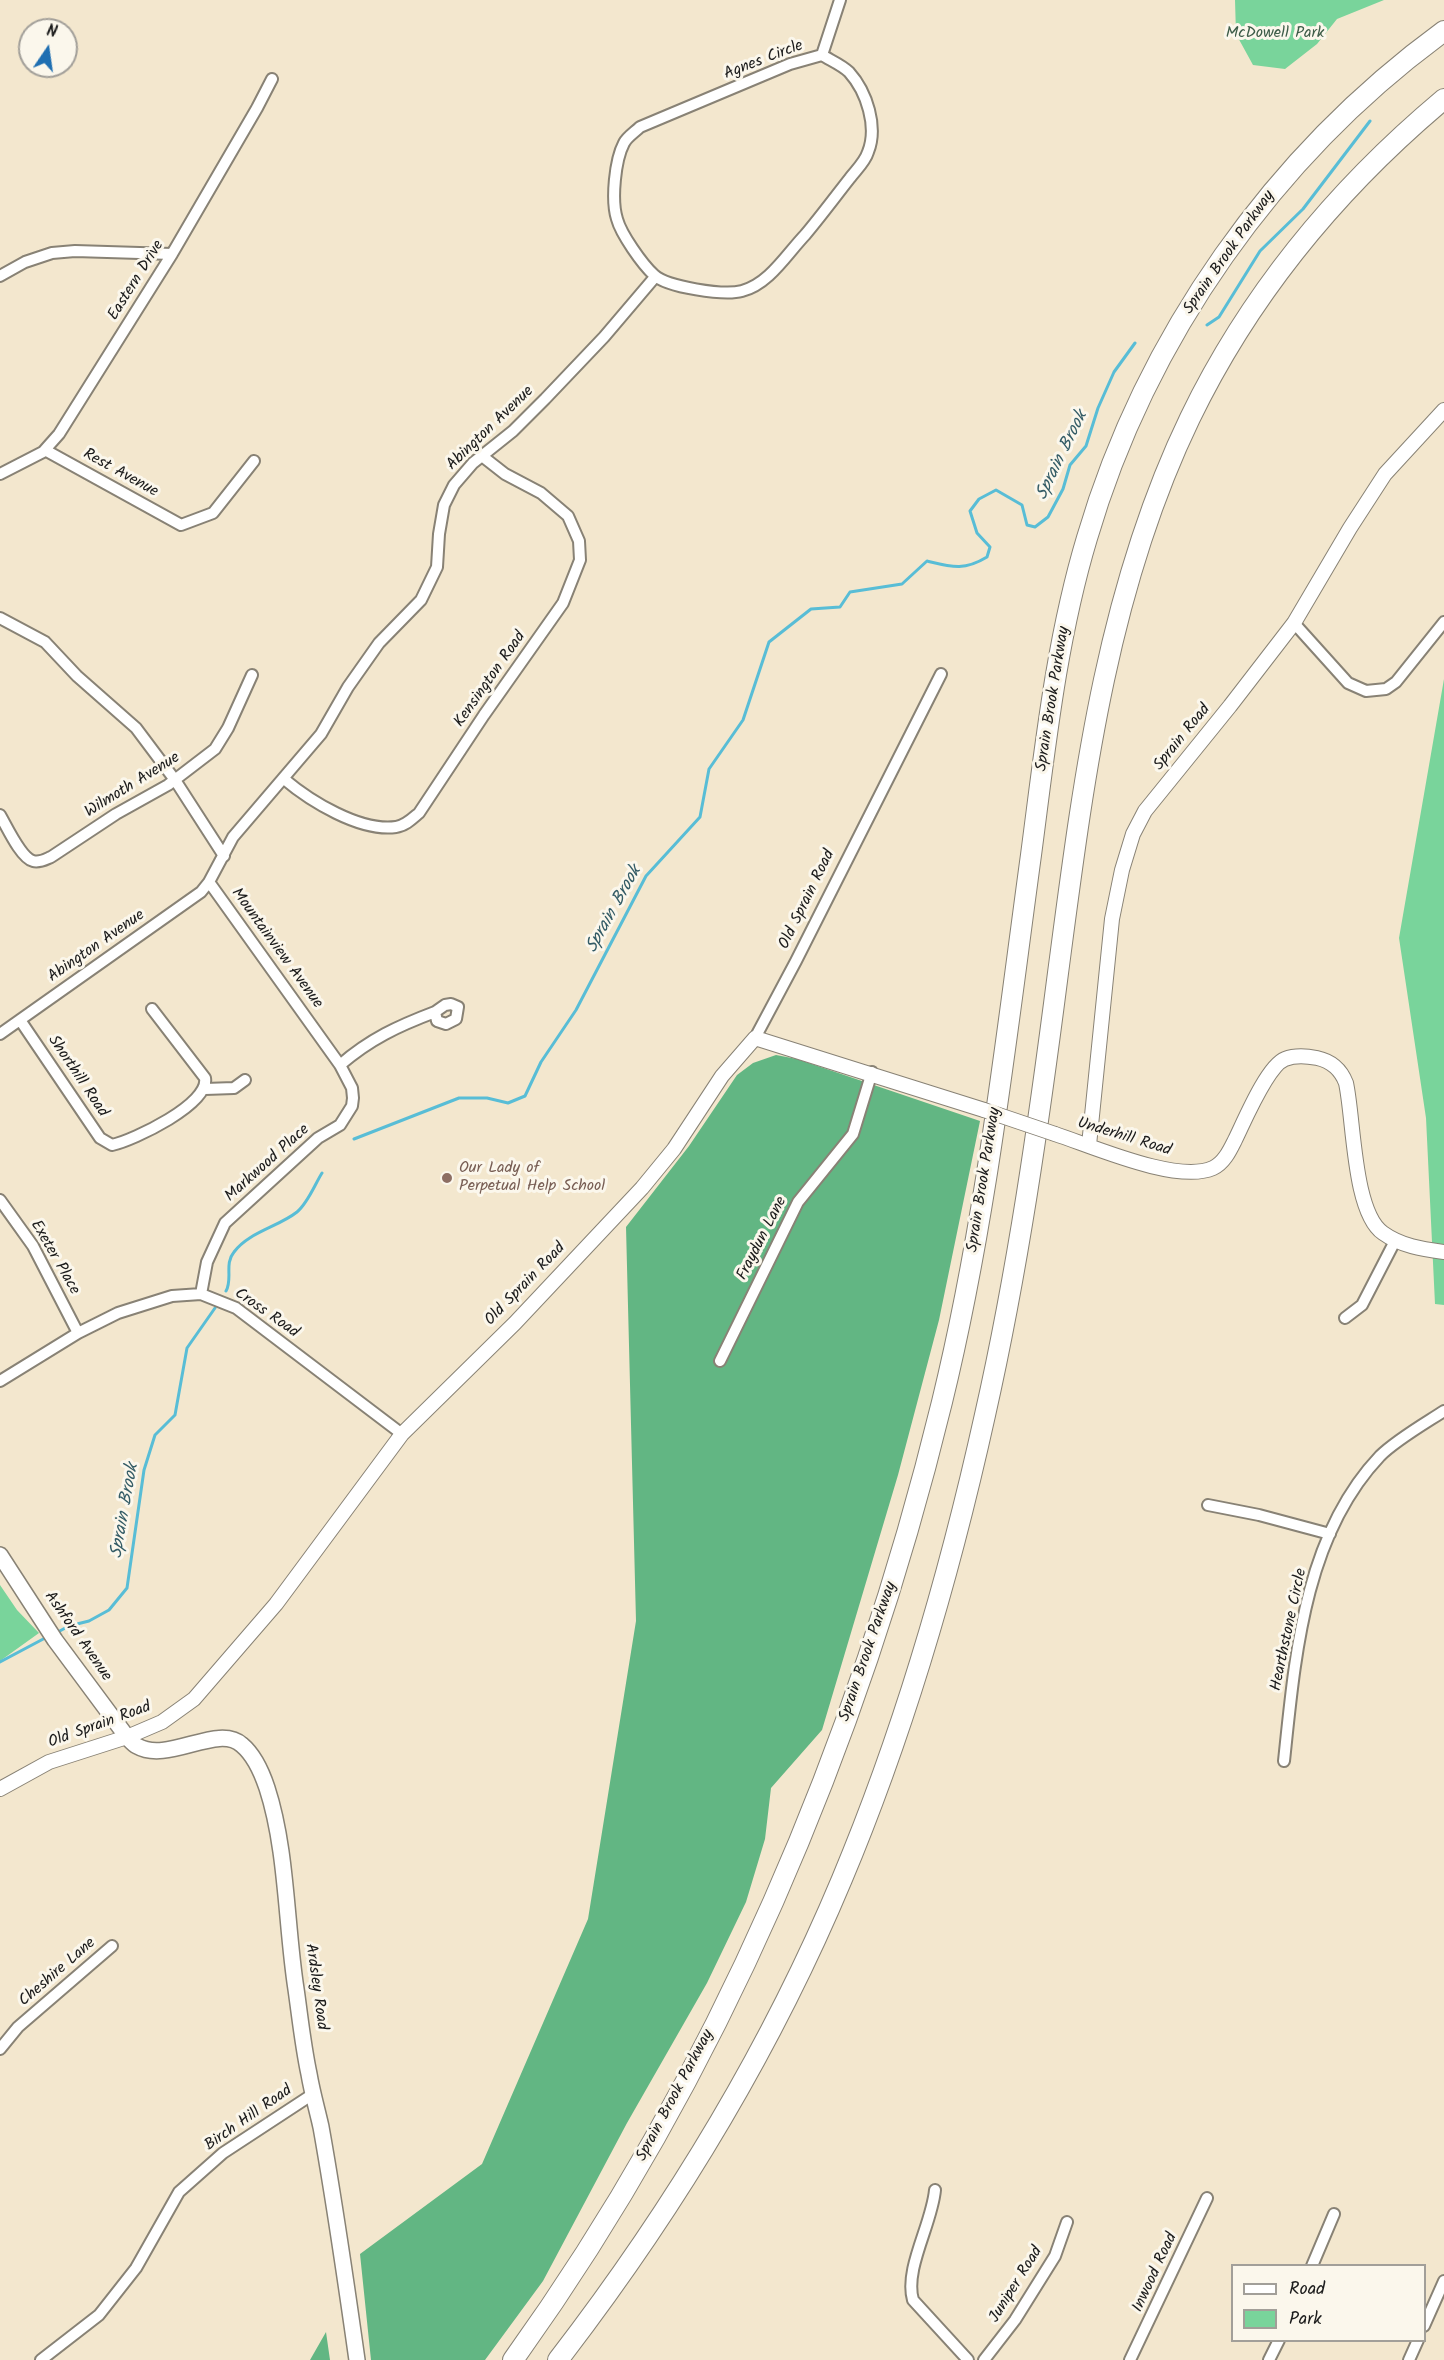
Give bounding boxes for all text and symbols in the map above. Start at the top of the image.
north arrow [18,18,78,78]
text: N [44,19,59,45]
park label: McDowell Park [1226,24,1324,44]
street label: Agnes Circle [722,37,806,85]
street label: Sprain Brook Parkway [1180,188,1280,318]
street label: Eastern Drive [105,237,169,325]
street label: Abington Avenue [443,383,539,475]
water label: Sprain Brook [1032,408,1094,504]
street label: Rest Avenue [79,445,161,503]
street label: Sprain Brook Parkway [1033,625,1075,773]
street label: Kensington Road [451,628,531,732]
street label: Sprain Road [1150,701,1216,775]
street label: Wilmoth Avenue [82,749,184,823]
street label: Old Sprain Road [776,847,840,953]
water label: Sprain Brook [582,863,648,957]
street label: Mountainview Avenue [226,885,326,1013]
street label: Abington Avenue [45,907,149,987]
street label: Shorthill Road [43,1032,111,1122]
street label: Sprain Brook Parkway [964,1106,1006,1254]
street label: Underhill Road [1075,1115,1173,1161]
street label: Markwood Place [222,1121,314,1207]
place label: Our Lady of Perpetual Help School [459,1159,605,1197]
marker: Our Lady of Perpetual Help School [440,1171,454,1185]
street label: Fraydun Lane [734,1194,792,1284]
street label: Exeter Place [25,1217,83,1299]
street label: Old Sprain Road [482,1240,570,1330]
street label: Cross Road [230,1285,302,1343]
water label: Sprain Brook [107,1462,145,1560]
street label: Hearthstone Circle [1268,1567,1312,1693]
street label: Sprain Brook Parkway [836,1580,902,1724]
street label: Ashford Avenue [39,1588,115,1686]
street label: Old Sprain Road [46,1699,154,1753]
street label: Cheshire Lane [16,1934,100,2012]
street label: Ardsley Road [299,1943,331,2031]
street label: Sprain Brook Parkway [633,2027,719,2165]
street label: Birch Hill Road [202,2082,296,2156]
street label: Inwood Road [1129,2230,1183,2316]
street label: Juniper Road [986,2243,1048,2327]
legend [1231,2264,1426,2342]
text: Road [1289,2275,1325,2304]
text: Park [1289,2305,1322,2334]

